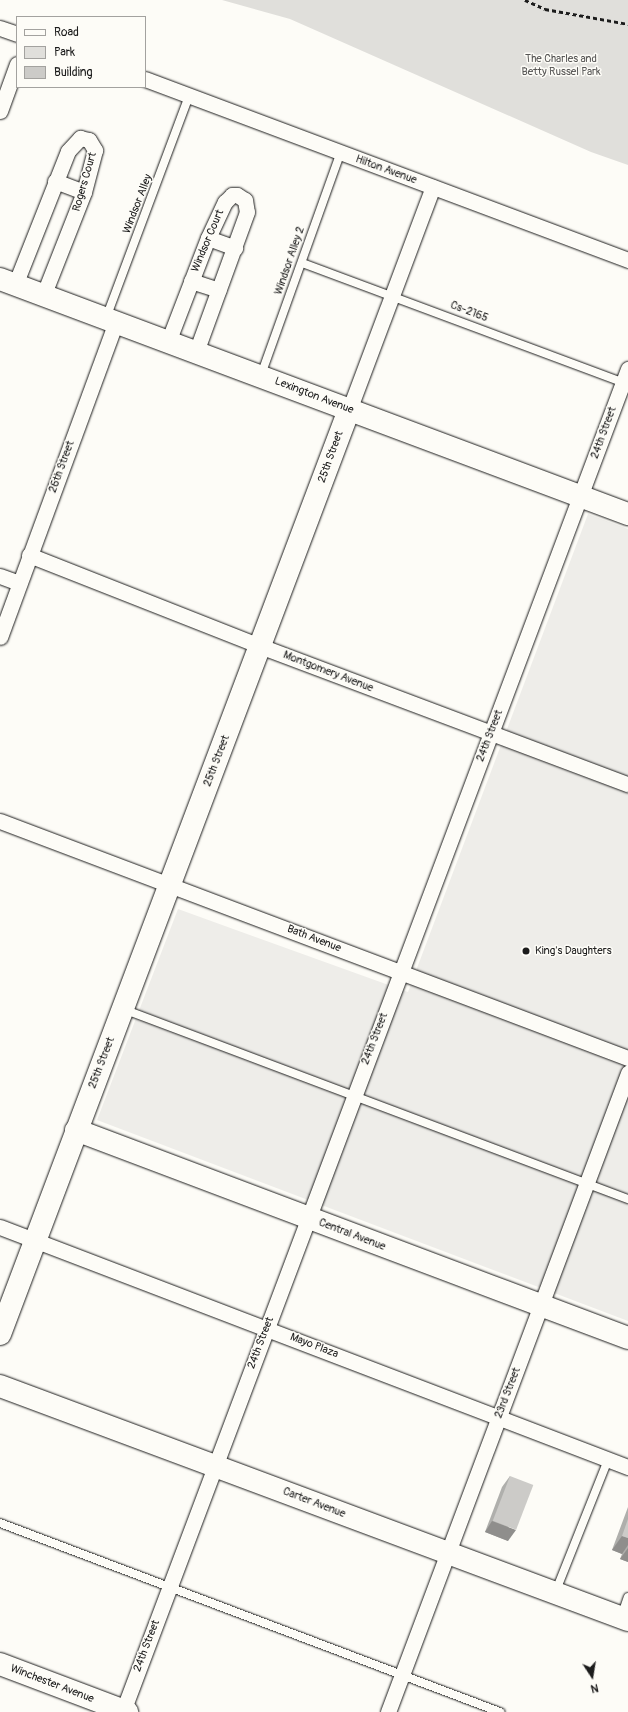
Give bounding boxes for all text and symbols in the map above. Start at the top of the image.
legend [16,16,146,88]
text: Road [54,25,79,40]
text: Park [54,45,75,60]
park label: The Charles and Betty Russel Park [521,53,601,79]
text: Building [54,65,93,80]
street label: Rogers Court [70,151,100,213]
street label: Hilton Avenue [354,153,418,187]
street label: Windsor Alley [121,172,155,236]
street label: Windsor Court [189,208,227,274]
street label: Windsor Alley 2 [272,225,308,297]
street label: Cs-2165 [448,299,490,325]
street label: Lexington Avenue [273,375,355,417]
street label: 24th Street [589,405,619,461]
street label: 25th Street [316,429,346,485]
street label: 26th Street [47,439,77,495]
street label: Montgomery Avenue [281,649,375,695]
street label: 24th Street [474,708,506,764]
street label: 25th Street [201,733,233,789]
street label: Bath Avenue [285,923,343,955]
place label: King's Daughters [535,944,612,958]
marker: King's Daughters [520,945,532,957]
street label: 24th Street [359,1011,391,1067]
street label: 25th Street [86,1035,118,1091]
street label: Central Avenue [317,1216,387,1254]
street label: 24th Street [245,1315,277,1371]
street label: Mayo Plaza [288,1331,340,1361]
street label: 23rd Street [492,1366,524,1420]
street label: Carter Avenue [281,1485,347,1521]
street label: 24th Street [131,1618,163,1674]
north arrow [572,1656,612,1696]
street label: Winchester Avenue [8,1662,96,1706]
text: N [590,1681,600,1695]

